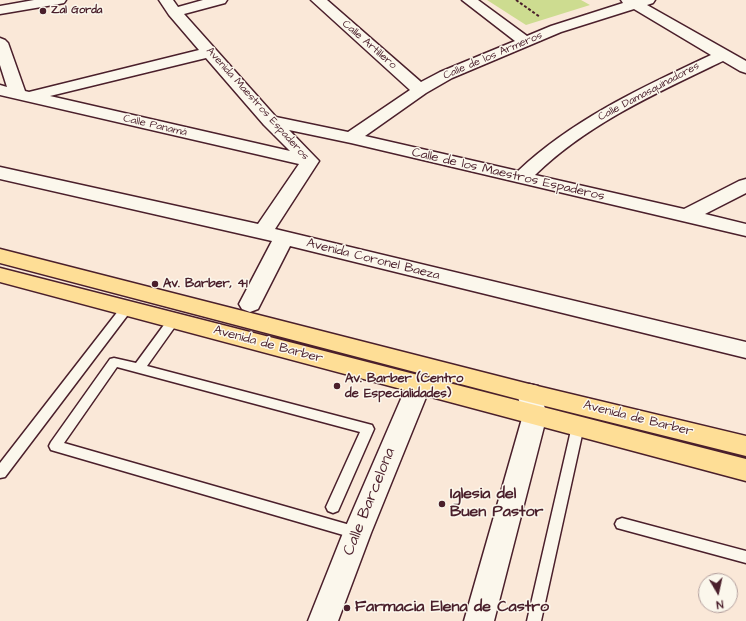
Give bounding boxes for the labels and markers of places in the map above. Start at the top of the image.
place label: Zal Gorda [51,4,102,18]
marker: Zal Gorda [38,6,48,16]
place label: Av. Barber, 41 [163,276,248,292]
marker: Av. Barber, 41 [150,279,160,289]
place label: Av. Barber (Centro de Especialidades) [345,371,463,402]
marker: Av. Barber (Centro de Especialidades) [332,381,342,391]
place label: Iglesia del Buen Pastor [450,485,543,523]
marker: Iglesia del Buen Pastor [437,499,447,509]
place label: Farmacia Elena de Castro [355,598,549,618]
marker: Farmacia Elena de Castro [342,603,352,613]

